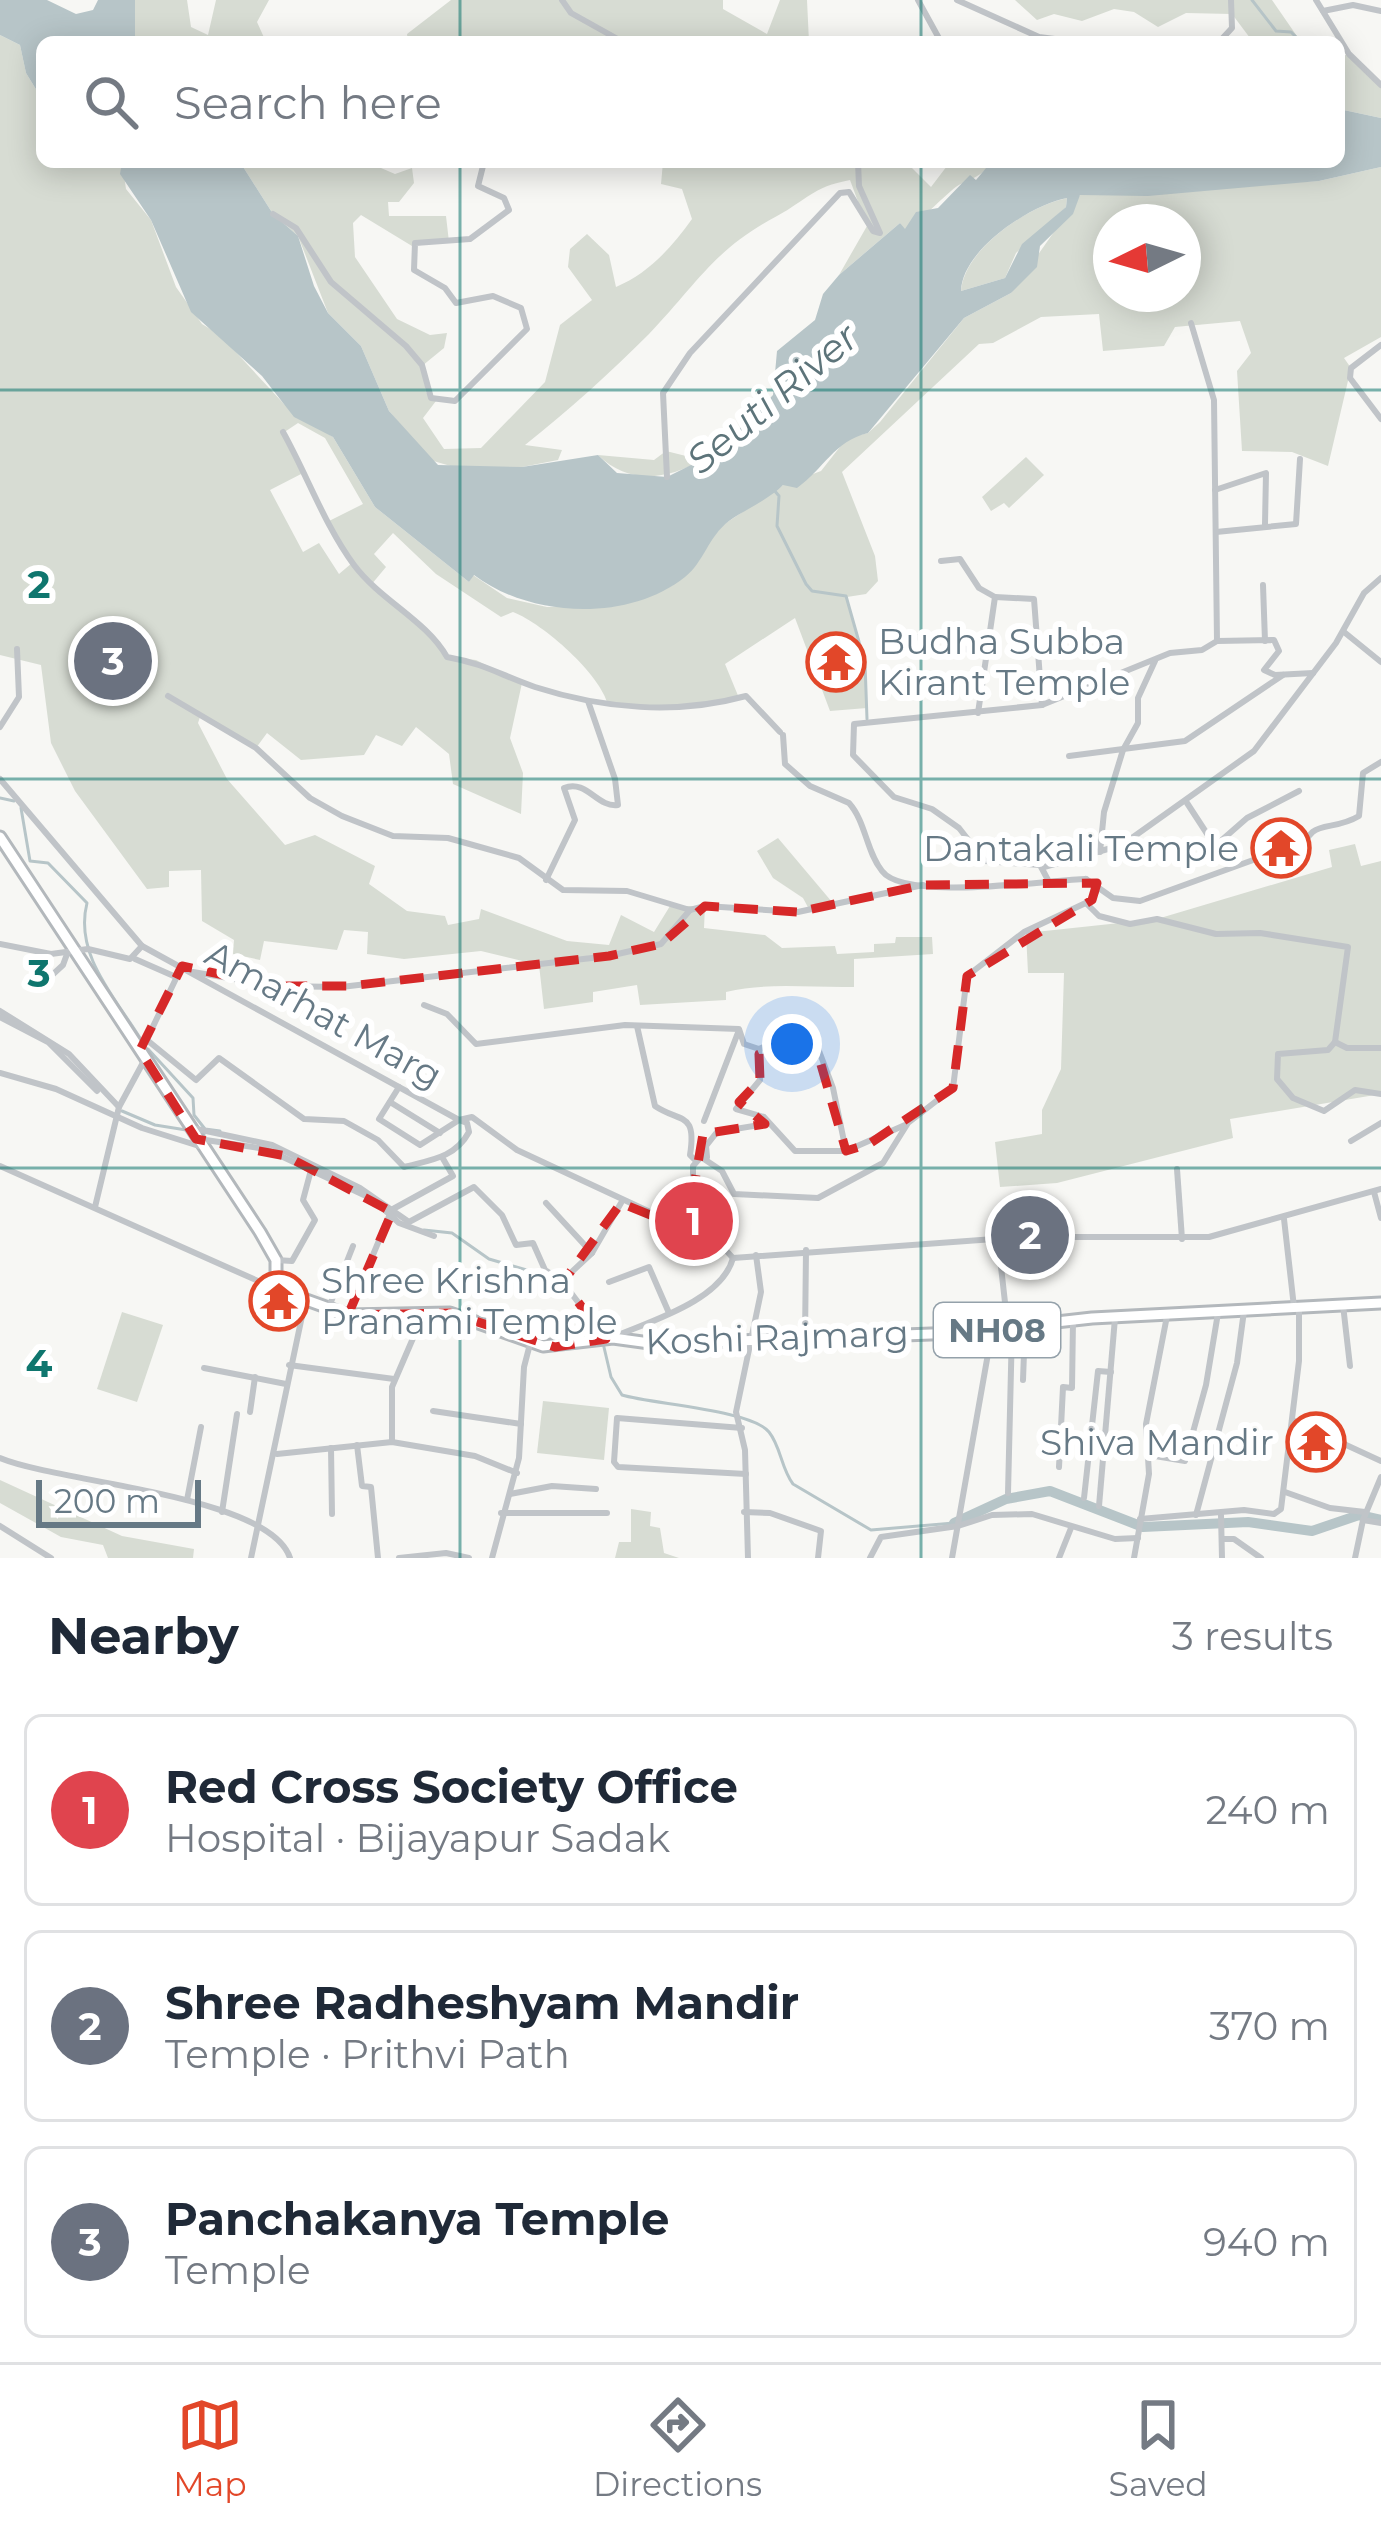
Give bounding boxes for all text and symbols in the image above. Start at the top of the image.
search box [36,36,1345,168]
icon: search [78,69,144,135]
text: Search here [174,75,442,130]
north arrow [1093,204,1201,312]
water label: Seuti River [677,312,868,483]
text: 2 [27,560,51,608]
pin: 3 [74,616,152,706]
place label: Budha Subba Kirant Temple [878,619,1130,704]
temple icon: Budha Subba Kirant Temple [805,631,867,693]
temple icon: Dantakali Temple [1250,817,1312,879]
place label: Dantakali Temple [923,826,1239,870]
street label: Amarhat Marg [198,931,450,1097]
text: 3 [26,949,51,997]
your location [762,1014,822,1074]
pin: 1 [655,1176,733,1266]
pin: 2 [991,1190,1069,1280]
place label: Shree Krishna Pranami Temple [321,1258,618,1343]
temple icon: Shree Krishna Pranami Temple [248,1270,310,1332]
road number: NH08 [934,1303,1060,1357]
street label: Koshi Rajmarg [645,1310,909,1364]
text: 4 [26,1339,53,1387]
temple icon: Shiva Mandir [1285,1411,1347,1473]
place label: Shiva Mandir [1040,1420,1274,1464]
scale bar [36,1474,201,1527]
text: 200 m [54,1481,160,1521]
text: Nearby [48,1605,239,1667]
text: 3 results [1172,1612,1333,1660]
text: Red Cross Society Office [165,1759,738,1814]
text: 1 [82,1786,98,1834]
text: 240 m [1206,1786,1330,1834]
text: Hospital · Bijayapur Sadak [165,1814,670,1862]
text: Shree Radheshyam Mandir [165,1975,799,2030]
text: 2 [78,2002,102,2050]
text: 370 m [1209,2002,1330,2050]
text: Temple · Prithvi Path [165,2030,570,2078]
text: Panchakanya Temple [165,2191,669,2246]
text: 3 [78,2218,102,2266]
text: 940 m [1203,2218,1330,2266]
text: Temple [165,2246,311,2294]
tab: Map [173,2392,247,2504]
tab: Directions [593,2392,762,2504]
tab: Saved [1109,2392,1208,2504]

